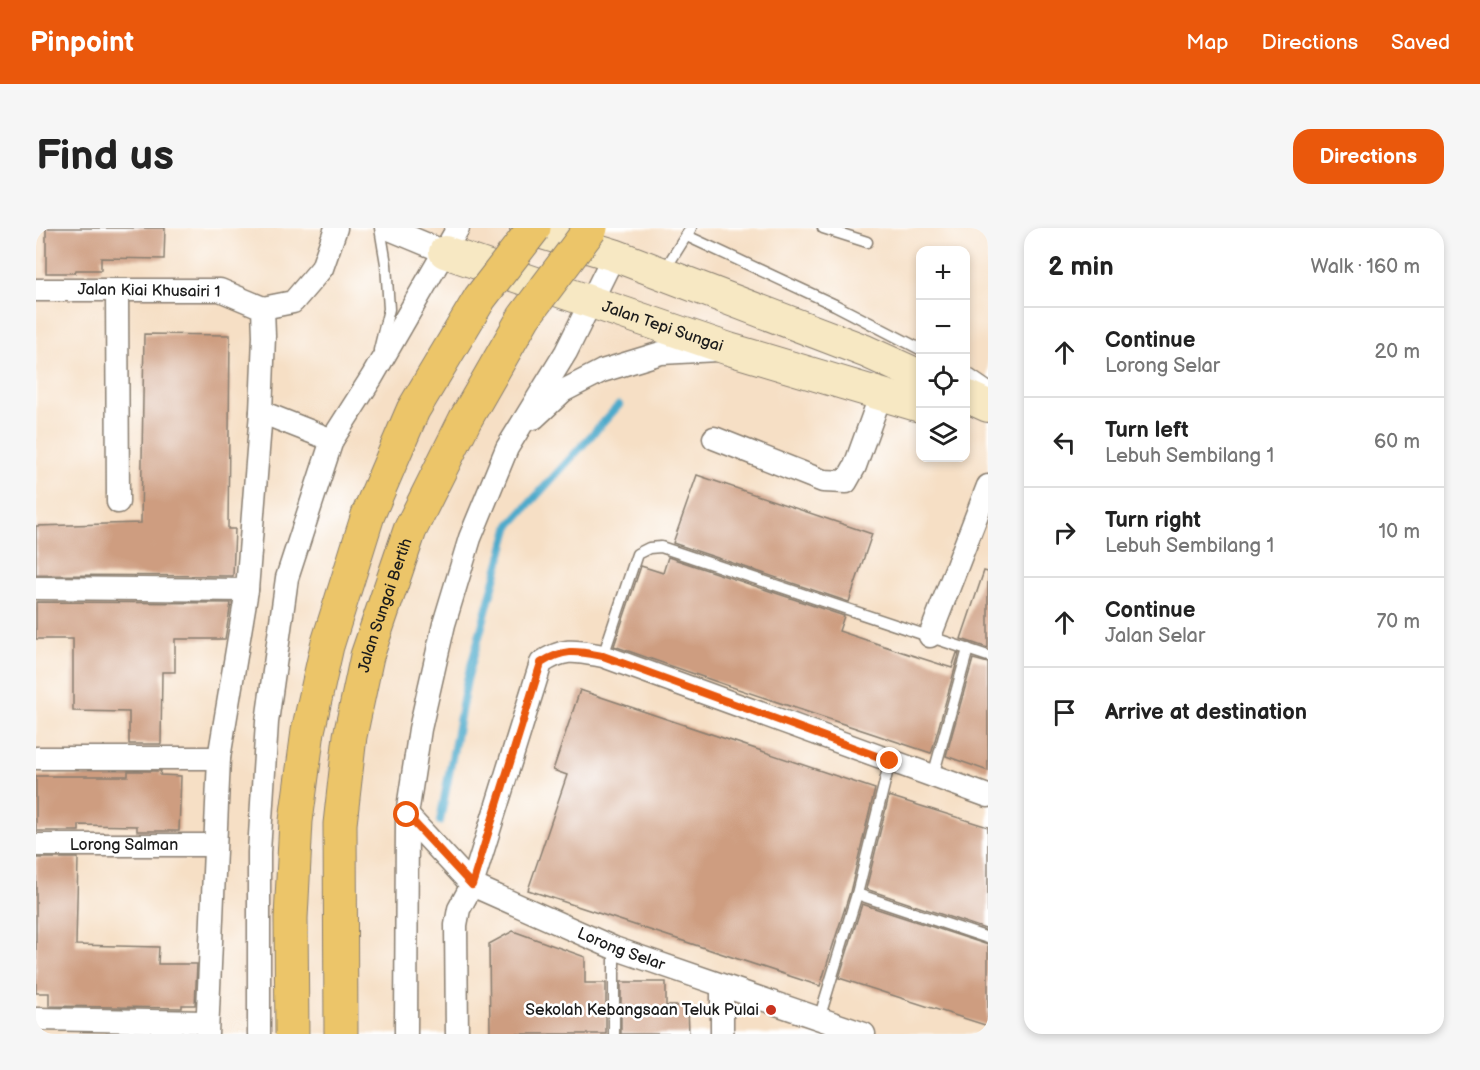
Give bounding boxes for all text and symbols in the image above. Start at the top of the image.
text: Pinpoint [30,26,134,59]
text: Map [1186,30,1229,55]
text: Directions [1262,30,1358,55]
text: Saved [1391,30,1450,55]
button: Directions [1293,129,1444,184]
text: Find us [36,131,174,182]
map controls [916,246,970,462]
button: + [916,246,970,300]
text: 2 min [1048,252,1114,283]
text: Walk · 160 m [1311,255,1420,279]
street label: Jalan Kiai Khusairi 1 [77,280,221,302]
street label: Jalan Tepi Sungai [600,297,726,356]
button: − [916,300,970,354]
text: Continue [1105,327,1195,354]
icon: ahead [1048,336,1081,369]
text: 20 m [1375,340,1420,364]
button: locate [916,354,970,408]
text: Lorong Selar [1105,354,1220,378]
button: layers [916,408,970,462]
text: Turn left [1105,417,1189,444]
icon: left [1048,426,1081,459]
text: 60 m [1374,430,1420,454]
text: Lebuh Sembilang 1 [1105,444,1274,468]
text: Turn right [1105,507,1201,534]
icon: right [1048,516,1081,549]
text: 10 m [1379,520,1420,544]
text: Lebuh Sembilang 1 [1105,534,1274,558]
street label: Jalan Sungai Bertih [354,535,416,674]
text: Continue [1105,597,1195,624]
icon: ahead [1048,606,1081,639]
text: 70 m [1376,610,1420,634]
text: Jalan Selar [1105,624,1205,648]
icon: arrive [1048,696,1081,729]
text: Arrive at destination [1105,699,1307,726]
route end [876,747,902,773]
route start [393,801,419,827]
street label: Lorong Salman [70,836,178,855]
street label: Lorong Selar [575,924,668,974]
place label: Sekolah Kebangsaan Teluk Pulai [525,1001,759,1020]
marker: Sekolah Kebangsaan Teluk Pulai [764,1003,778,1017]

